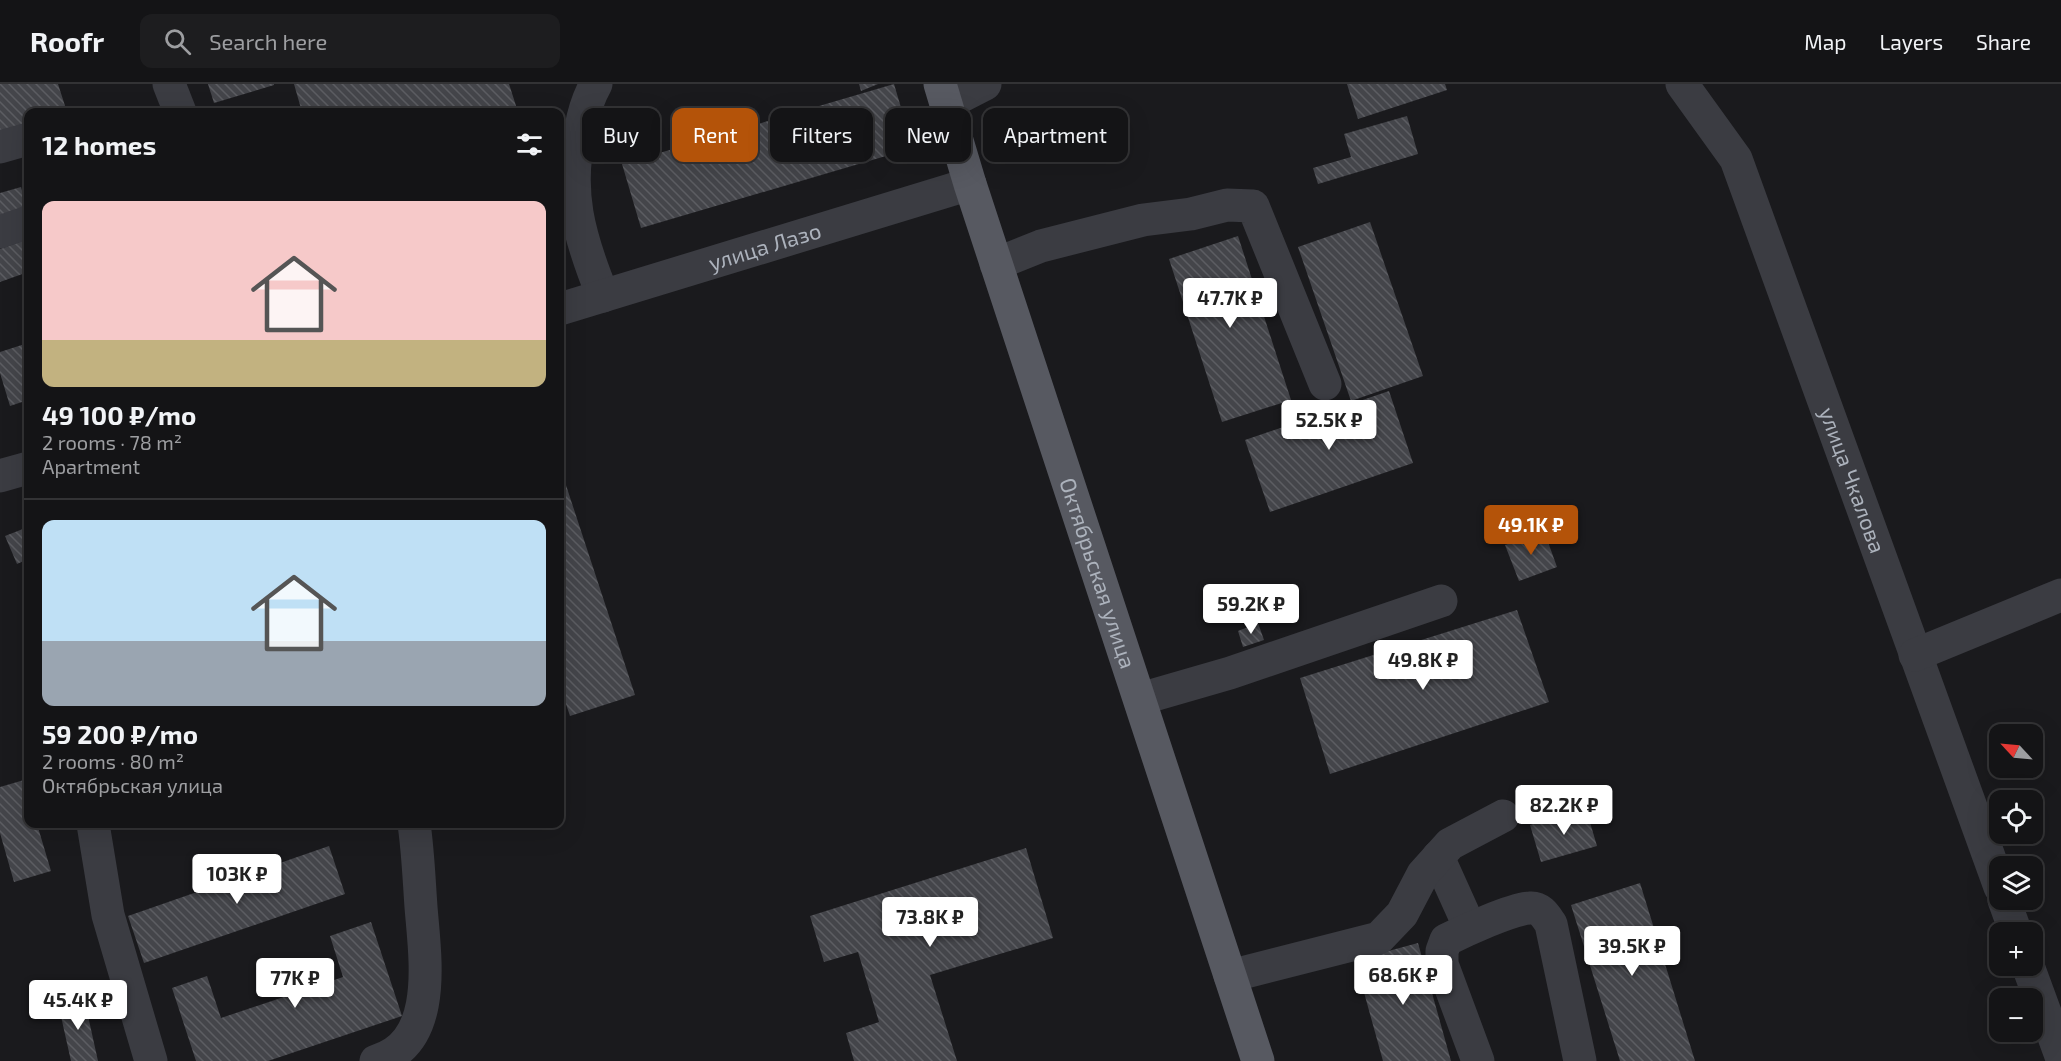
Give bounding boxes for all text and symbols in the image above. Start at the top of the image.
search box [140,14,560,68]
text: Roofr [30,24,104,58]
icon: search [161,25,194,58]
text: Search here [209,28,327,54]
text: Map [1804,29,1846,54]
text: Layers [1879,29,1943,54]
text: Share [1976,29,2031,54]
chip: Buy [582,108,660,162]
chip: Rent [672,108,758,162]
chip: Filters [770,108,873,162]
chip: New [885,108,971,162]
chip: Apartment [983,108,1128,162]
icon: filters [513,128,546,161]
text: 12 homes [42,129,156,160]
street label: улица Лазо [705,216,824,276]
icon: home [240,240,348,348]
pin: 47.7K ₽ [1175,278,1285,329]
text: 47.7K ₽ [1197,285,1263,309]
text: 49 100 ₽/mo [42,399,196,430]
pin: 52.5K ₽ [1274,400,1384,451]
street label: улица Чкалова [1814,403,1892,556]
text: 52.5K ₽ [1295,407,1363,431]
text: 2 rooms · 78 m² [42,430,182,454]
text: Apartment [42,454,140,478]
street label: Октябрьская улица [1055,474,1142,672]
pin: 49.1K ₽ [1476,505,1586,556]
text: 49.1K ₽ [1498,512,1564,536]
icon: home [240,559,348,667]
pin: 59.2K ₽ [1196,584,1306,635]
text: 59.2K ₽ [1217,591,1285,615]
pin: 49.8K ₽ [1368,640,1478,691]
text: 49.8K ₽ [1388,647,1458,671]
text: 59 200 ₽/mo [42,718,198,749]
north arrow [1989,724,2043,778]
map controls [1989,724,2043,1042]
text: 2 rooms · 80 m² [42,749,184,773]
text: Октябрьская улица [42,773,223,797]
pin: 82.2K ₽ [1509,785,1619,836]
button: locate [1989,790,2043,844]
text: 82.2K ₽ [1529,792,1599,816]
pin: 103K ₽ [188,854,286,905]
button: layers [1989,856,2043,910]
text: 103K ₽ [206,861,268,885]
pin: 73.8K ₽ [875,897,985,948]
text: 73.8K ₽ [896,904,964,928]
button: + [1989,922,2043,976]
pin: 39.5K ₽ [1577,926,1687,977]
text: 39.5K ₽ [1598,933,1666,957]
pin: 68.6K ₽ [1348,955,1458,1006]
pin: 77K ₽ [253,958,337,1009]
text: 68.6K ₽ [1368,962,1438,986]
text: 77K ₽ [270,965,320,989]
pin: 45.4K ₽ [23,980,133,1031]
text: 45.4K ₽ [43,987,113,1011]
button: − [1989,988,2043,1042]

